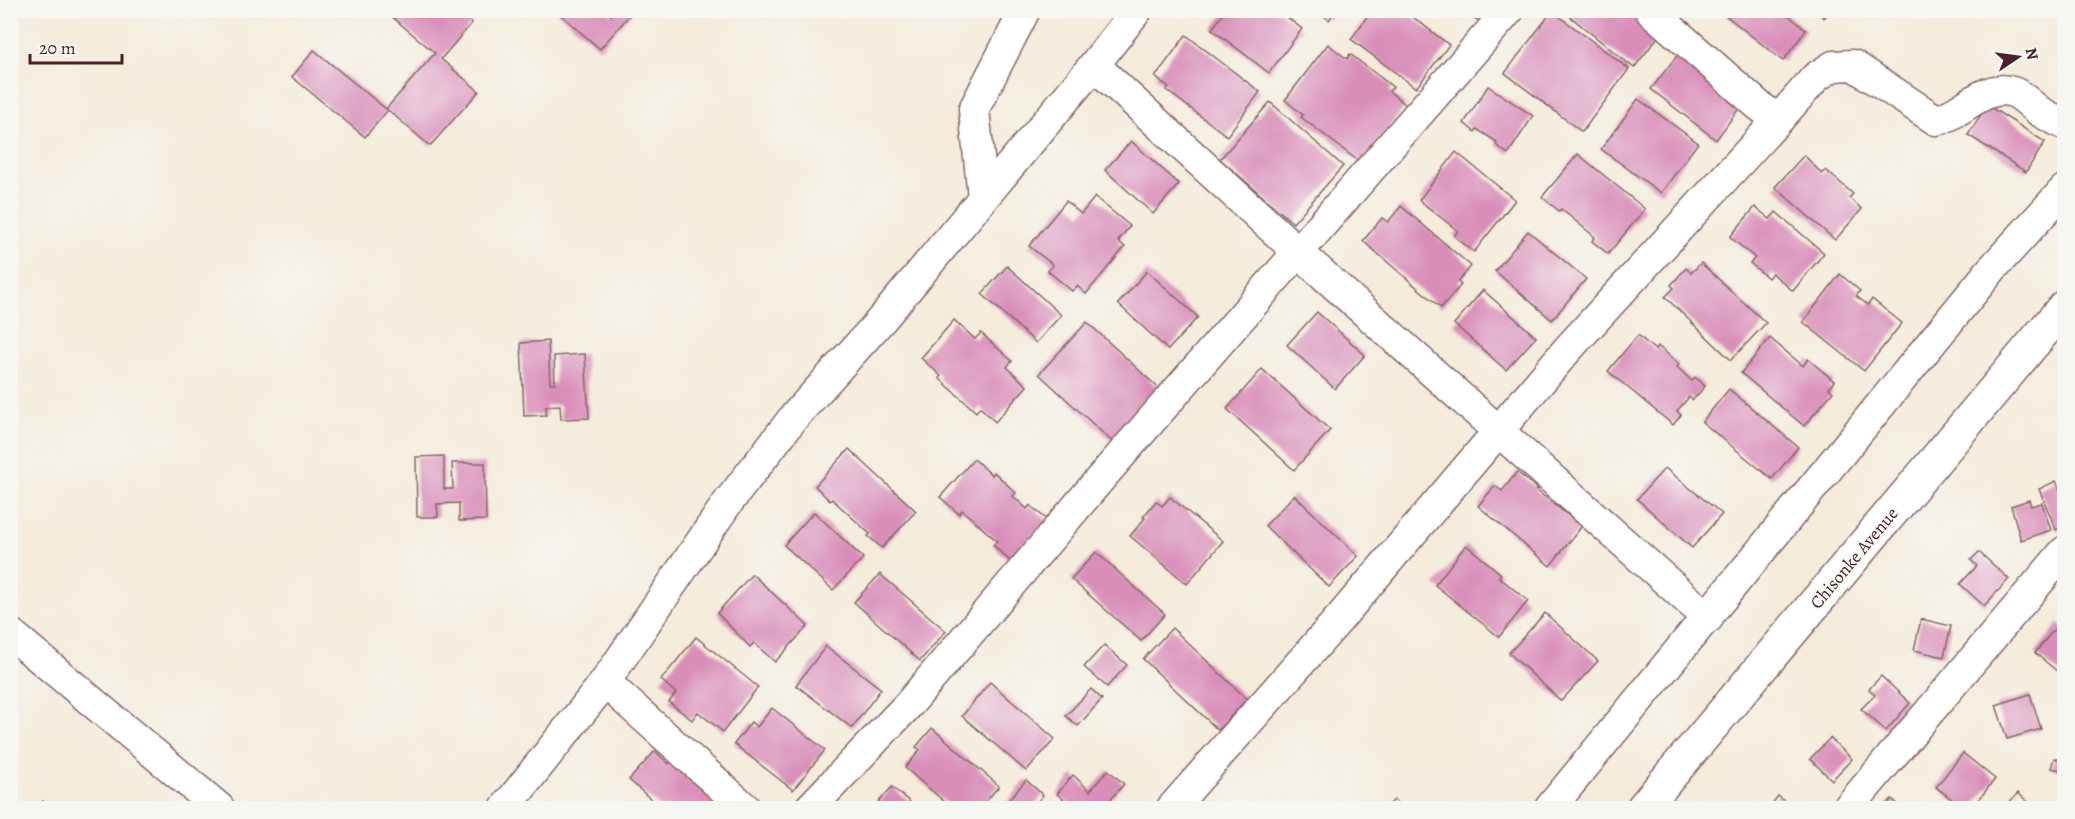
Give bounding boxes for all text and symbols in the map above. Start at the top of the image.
scale bar [30,27,122,65]
north arrow [1988,27,2048,87]
text: 20 m [39,36,76,60]
text: N [2020,46,2044,62]
street label: Chisonke Avenue [1804,502,1904,614]

